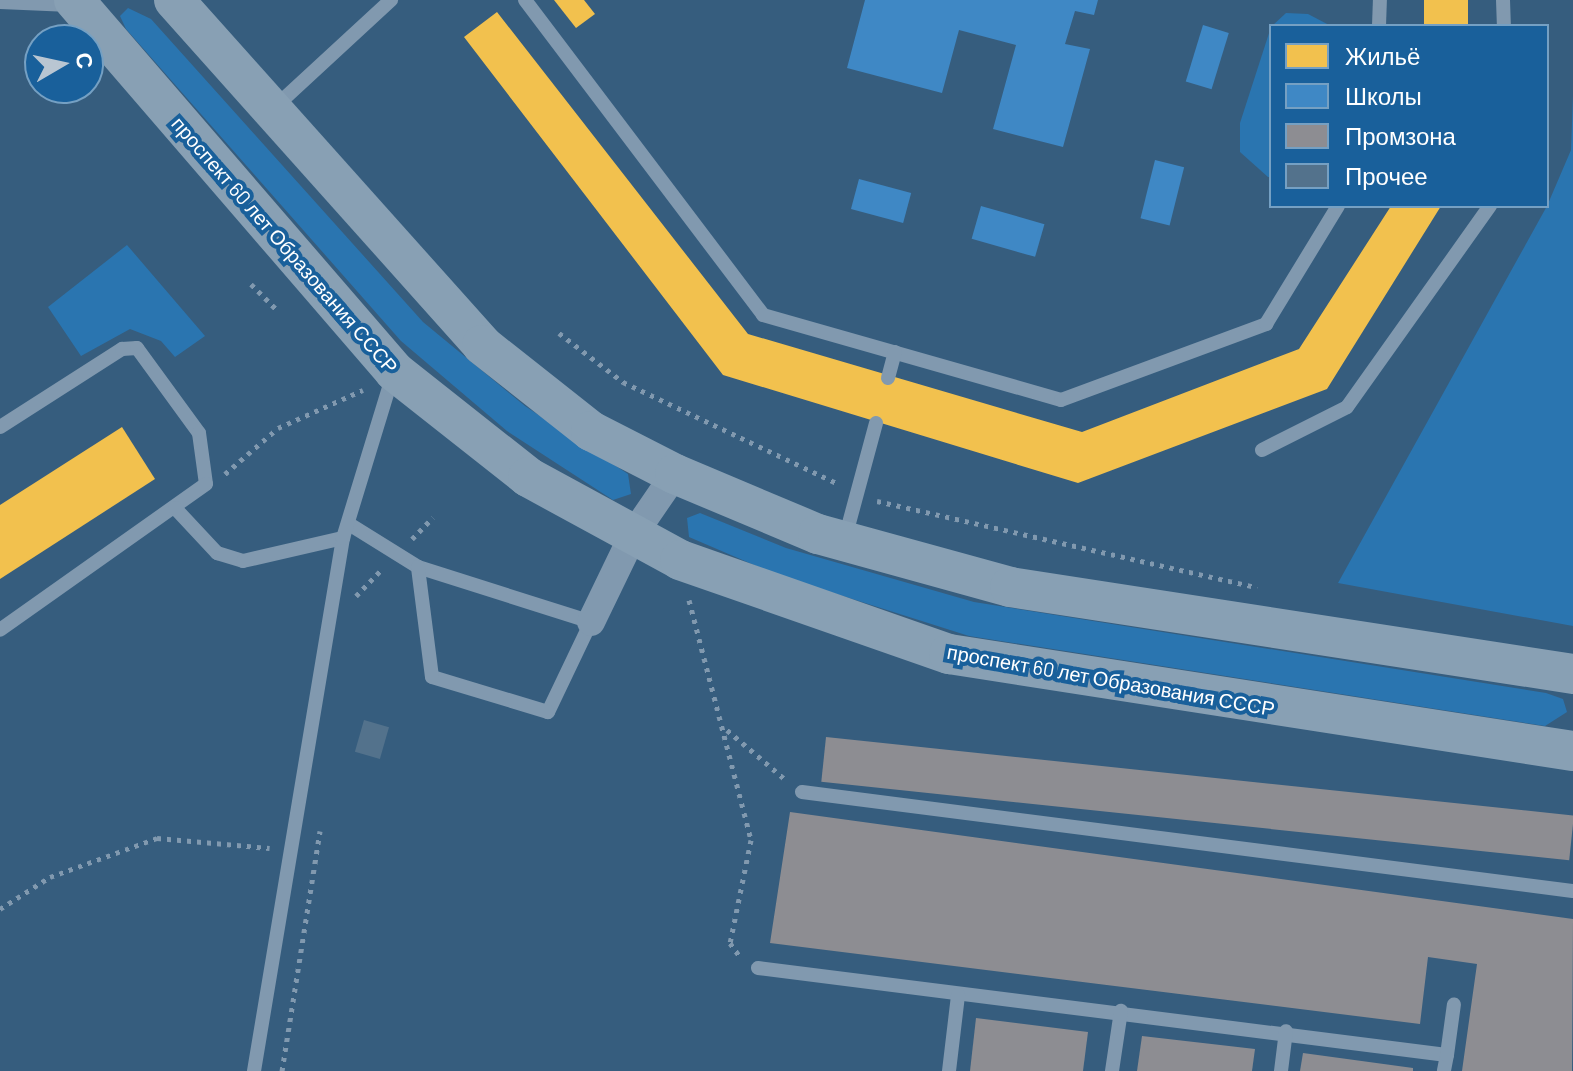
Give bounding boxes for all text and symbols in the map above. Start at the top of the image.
north arrow [24,24,104,104]
legend [1269,24,1549,208]
text: Жильё [1345,41,1420,70]
text: С [72,51,100,70]
text: Школы [1345,81,1422,110]
street label: проспект 60 лет Образования СССР [167,112,403,378]
text: Промзона [1345,121,1456,150]
text: Прочее [1345,161,1428,190]
street label: проспект 60 лет Образования СССР [945,639,1277,721]

